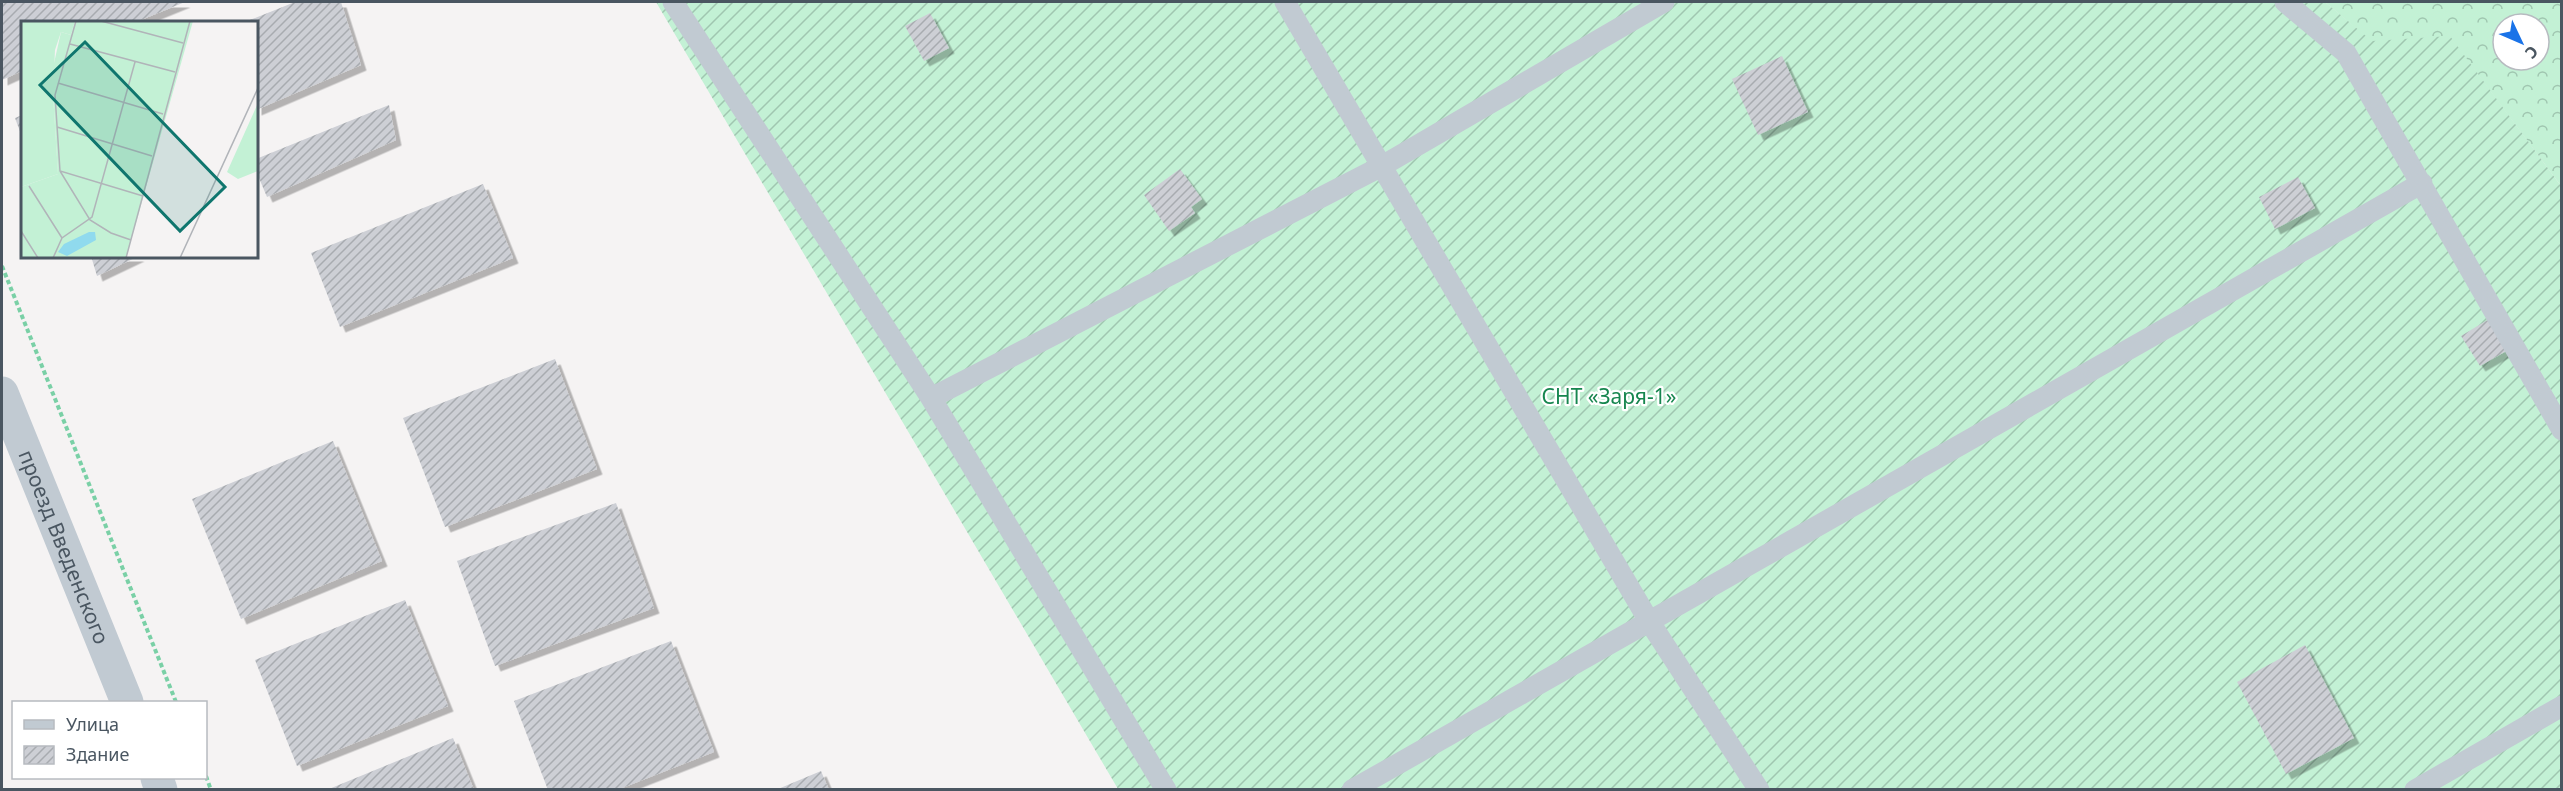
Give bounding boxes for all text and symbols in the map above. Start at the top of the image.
north arrow [2491,12,2551,72]
inset map [21,21,258,258]
text: С [2520,41,2543,64]
park label: СНТ «Заря-1» [1542,382,1676,410]
street label: проезд Введенского [12,446,116,648]
legend [12,701,207,779]
text: Улица [66,712,119,736]
text: Здание [66,742,130,766]

